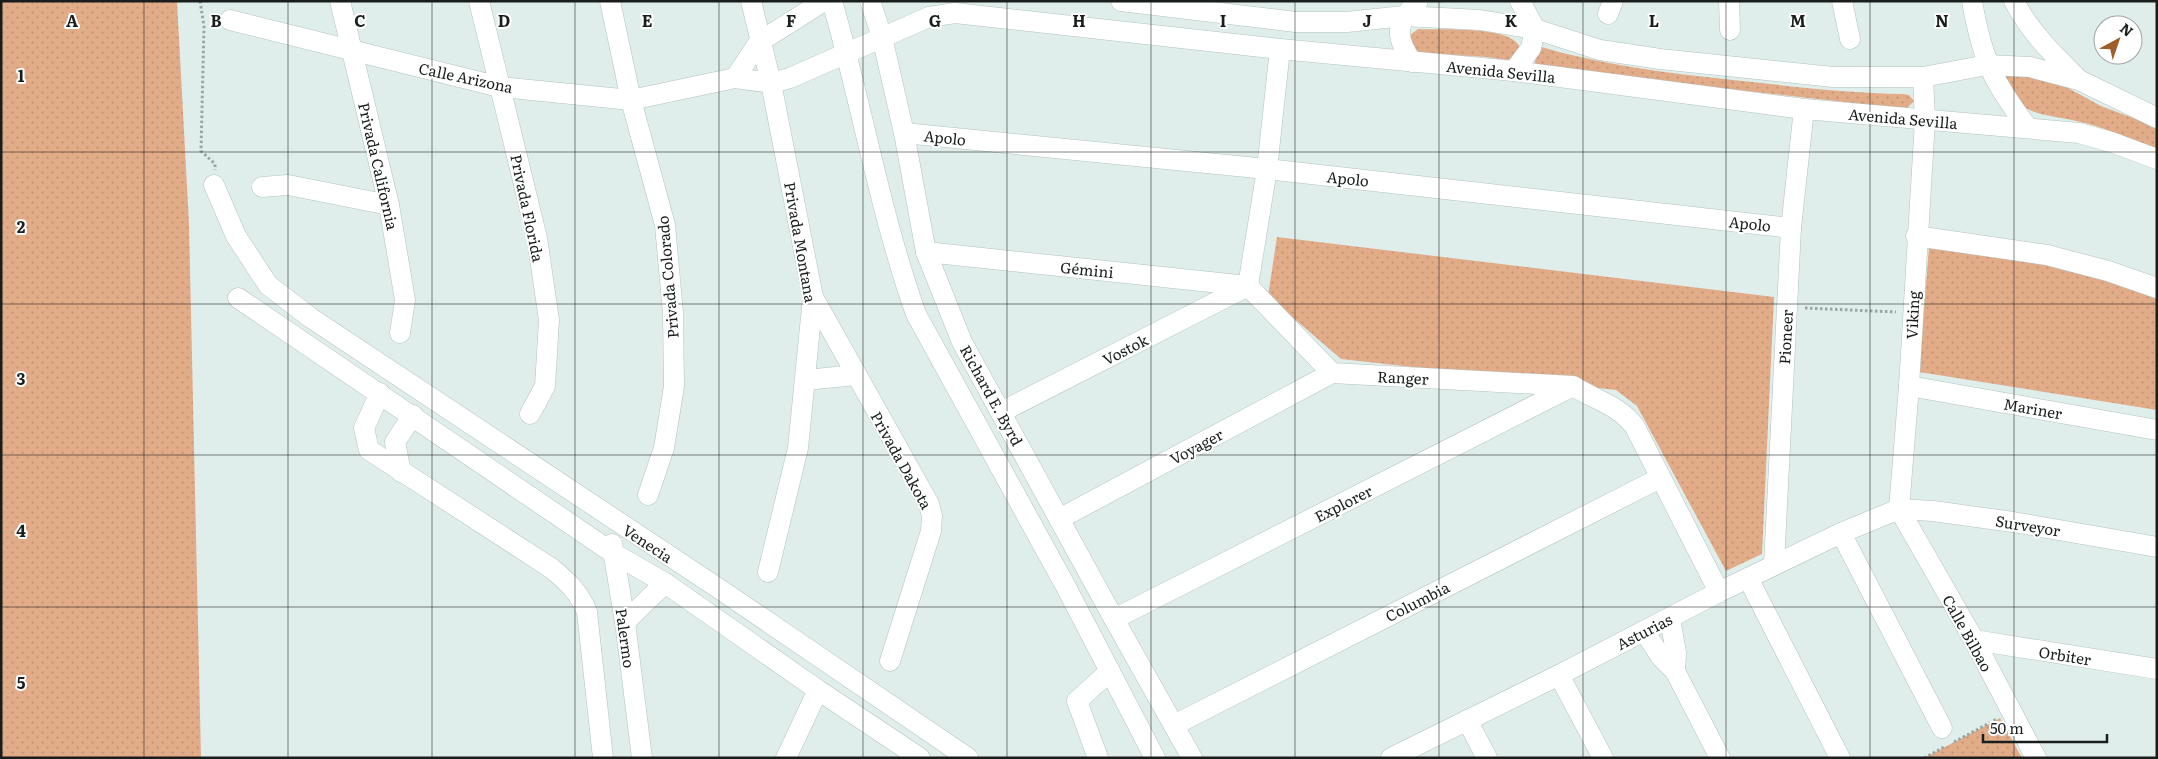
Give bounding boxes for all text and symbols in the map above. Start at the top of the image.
text: A [66,8,78,32]
text: B [210,8,222,32]
text: C [354,8,366,32]
text: D [498,8,510,32]
text: E [642,8,653,32]
text: F [786,8,796,32]
text: G [929,8,941,32]
text: H [1072,8,1086,32]
text: I [1220,8,1226,32]
text: J [1362,8,1372,32]
text: K [1505,8,1518,32]
text: L [1649,8,1659,32]
text: M [1790,8,1806,32]
text: N [1935,8,1949,32]
north arrow [2093,15,2143,65]
text: N [2116,18,2138,41]
street label: Avenida Sevilla [1445,54,1558,88]
street label: Calle Arizona [417,56,516,98]
text: 1 [18,63,25,87]
street label: Privada California [353,100,405,233]
street label: Avenida Sevilla [1847,102,1959,134]
street label: Apolo [923,123,967,151]
street label: Privada Florida [505,152,551,265]
street label: Apolo [1326,164,1370,192]
street label: Privada Montana [779,180,823,305]
street label: Apolo [1728,209,1772,237]
text: 2 [17,214,26,238]
street label: Privada Colorado [650,214,684,339]
street label: Gémini [1059,255,1115,283]
street label: Viking [1899,290,1925,340]
street label: Pioneer [1772,309,1798,365]
street label: Vostok [1098,327,1153,370]
street label: Richard E. Byrd [955,340,1029,450]
street label: Ranger [1377,364,1429,390]
text: 3 [17,366,26,390]
street label: Mariner [2002,392,2064,424]
street label: Privada Dakota [866,407,939,514]
street label: Voyager [1165,422,1227,470]
street label: Explorer [1310,479,1376,527]
street label: Surveyor [1994,509,2062,541]
text: 4 [16,518,26,542]
street label: Venecia [618,518,678,568]
street label: Columbia [1381,575,1454,627]
street label: Calle Bilbao [1937,590,1999,676]
street label: Palermo [610,607,642,669]
street label: Asturias [1612,607,1676,655]
street label: Orbiter [2037,640,2093,670]
text: 5 [17,670,26,694]
scale bar [1983,712,2107,744]
text: 50 m [1990,716,2024,739]

